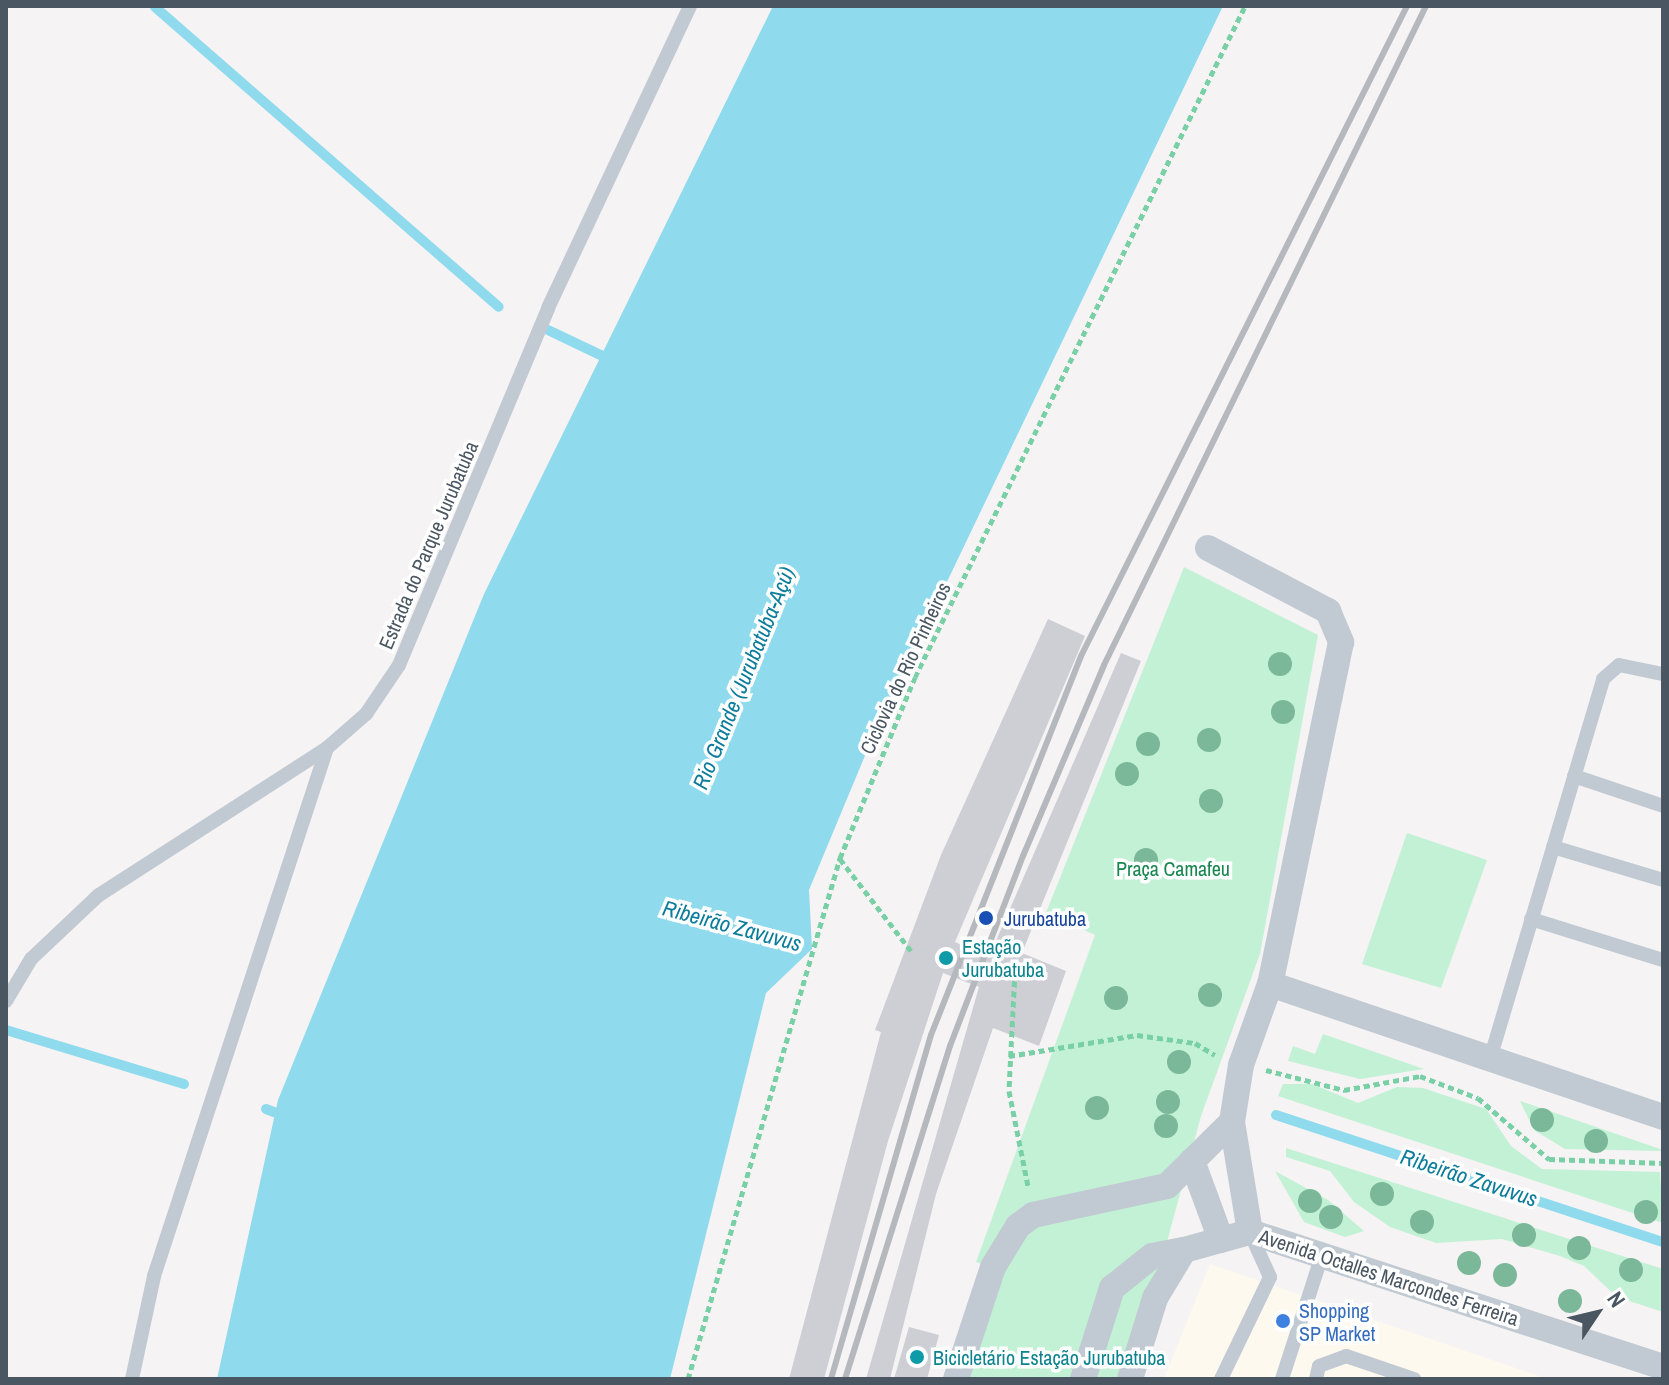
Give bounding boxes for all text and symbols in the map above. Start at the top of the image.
street label: Estrada do Parque Jurubatuba [373,438,483,652]
water label: Rio Grande (Jurubatuba-Açú) [687,563,801,793]
street label: Ciclovia do Rio Pinheiros [855,578,955,758]
park label: Praça Camafeu [1116,856,1230,880]
water label: Ribeirão Zavuvus [660,895,804,957]
place label: Jurubatuba [1004,906,1086,930]
marker: Jurubatuba [975,907,997,929]
place label: Estação Jurubatuba [962,934,1044,981]
marker: Estação Jurubatuba [937,949,955,967]
water label: Ribeirão Zavuvus [1397,1143,1541,1213]
street label: Avenida Octalles Marcondes Ferreira [1256,1224,1522,1330]
north arrow [1557,1273,1637,1353]
text: N [1601,1285,1633,1313]
place label: Shopping SP Market [1299,1298,1376,1345]
marker: Shopping SP Market [1274,1312,1292,1330]
place label: Bicicletário Estação Jurubatuba [933,1345,1165,1369]
marker: Bicicletário Estação Jurubatuba [908,1348,926,1366]

